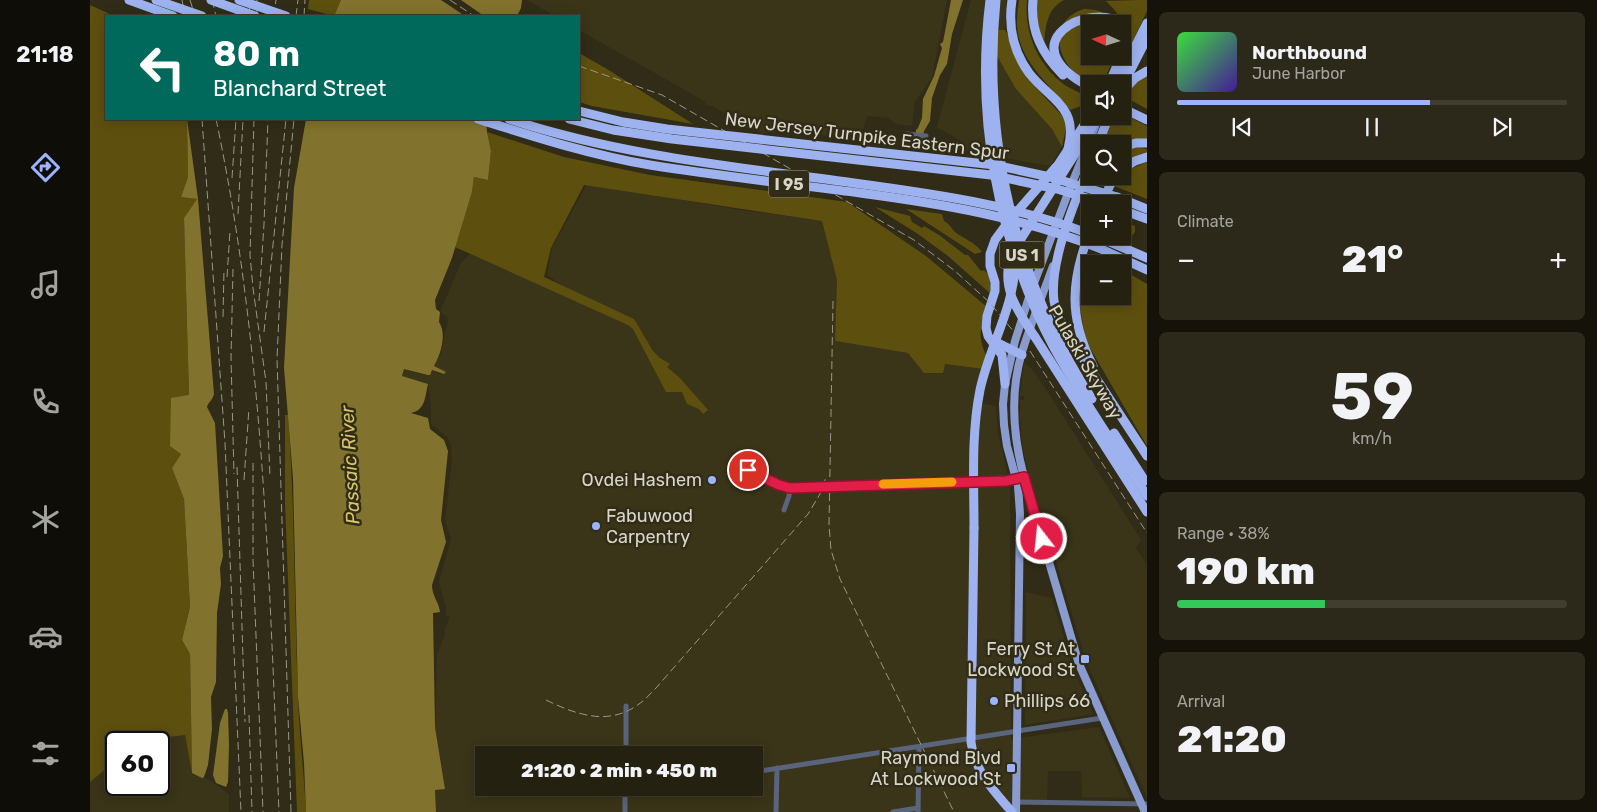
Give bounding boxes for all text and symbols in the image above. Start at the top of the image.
north arrow [1081,15,1131,65]
map controls [1081,15,1131,305]
text: 80 m [213,33,300,75]
icon: left [130,35,195,100]
text: 21:18 [16,41,74,68]
text: Northbound [1252,41,1367,64]
text: June Harbor [1252,64,1345,83]
text: Blanchard Street [213,75,386,102]
button: sound [1081,75,1131,125]
street label: New Jersey Turnpike Eastern Spur [724,108,1011,164]
icon: previous [1228,113,1256,141]
icon: pause [1358,113,1386,141]
icon: next [1488,113,1516,141]
button: search [1081,135,1131,185]
icon: directions [28,150,63,185]
road number: I 95 [769,170,809,198]
button: + [1081,195,1131,245]
text: Climate [1177,212,1234,231]
text: 21° [1342,236,1403,282]
road number: US 1 [1000,242,1044,268]
text: − [1177,243,1195,276]
text: + [1550,243,1567,276]
button: − [1081,255,1131,305]
icon: music [28,267,63,302]
street label: Pulaski Skyway [1043,301,1127,423]
text: 59 [1330,358,1414,435]
icon: phone [28,384,63,419]
water label: Passaic River [335,404,365,525]
text: km/h [1352,429,1392,448]
pin [727,449,769,491]
icon: arrive [734,456,762,484]
place label: Ovdei Hashem [582,469,702,491]
marker: Ovdei Hashem [706,474,718,486]
icon: climate [28,502,63,537]
place label: Fabuwood Carpentry [606,505,693,548]
position arrow [1015,512,1067,564]
marker: Fabuwood Carpentry [590,520,602,532]
text: Range · 38% [1177,524,1270,543]
text: 190 km [1177,548,1315,594]
icon: car [28,619,63,654]
place label: Ferry St At Lockwood St [967,638,1075,681]
marker: Ferry St At Lockwood St [1079,653,1091,665]
place label: Phillips 66 [1004,690,1090,712]
text: Arrival [1177,692,1225,711]
marker: Phillips 66 [988,695,1000,707]
text: 21:20 [1177,716,1287,762]
speed limit sign: 60 [105,731,170,796]
icon: filters [28,736,63,771]
place label: Raymond Blvd At Lockwood St [870,747,1001,790]
text: 21:20 · 2 min · 450 m [521,759,717,782]
marker: Raymond Blvd At Lockwood St [1005,762,1017,774]

